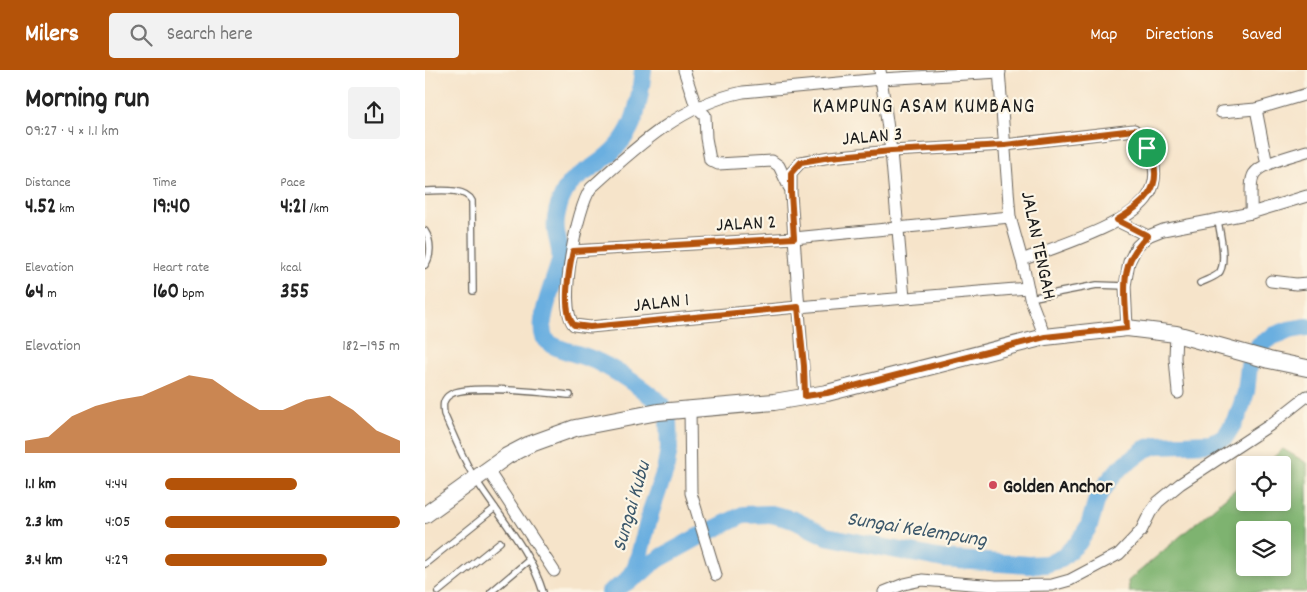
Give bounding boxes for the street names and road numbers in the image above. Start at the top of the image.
street label: JALAN 3 [841,121,904,155]
street label: JALAN TENGAH [1012,189,1062,302]
street label: JALAN 2 [715,209,777,241]
street label: JALAN 1 [632,287,691,321]

